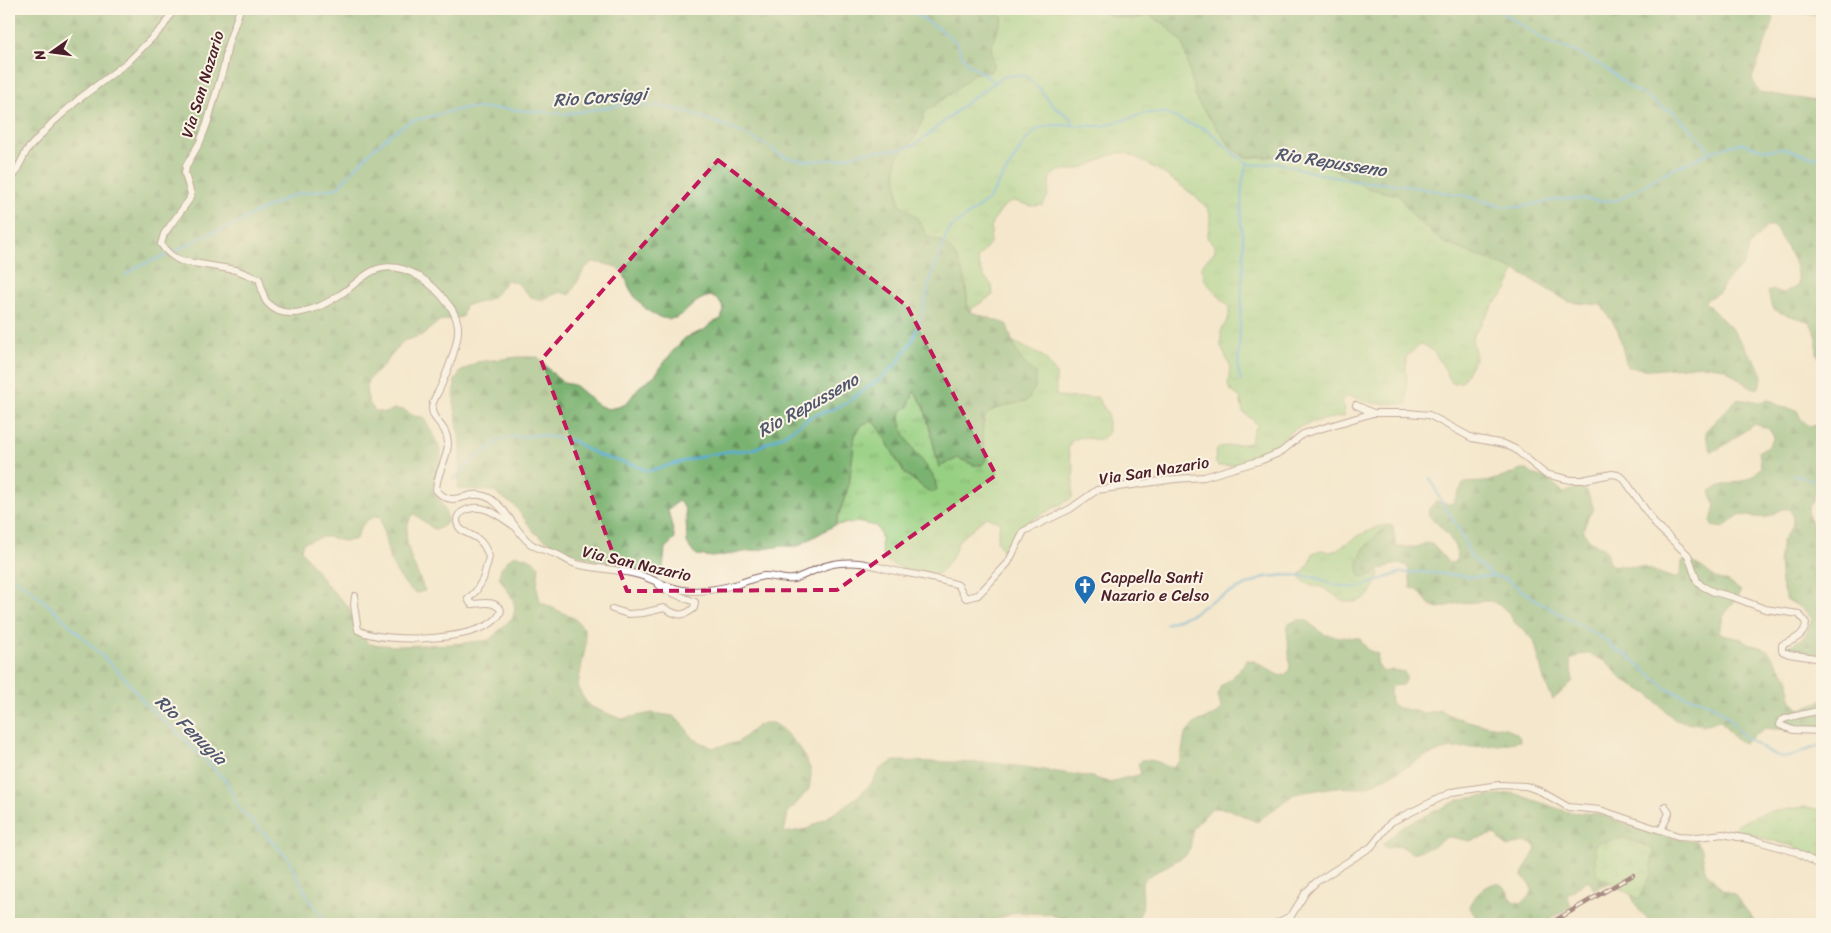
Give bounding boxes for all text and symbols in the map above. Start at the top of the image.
street label: Via San Nazario [172,27,233,141]
north arrow [28,28,78,78]
text: N [26,47,53,64]
water label: Rio Corsiggi [552,77,652,116]
water label: Rio Repusseno [1273,137,1390,187]
water label: Rio Repusseno [751,363,866,446]
street label: Via San Nazario [1097,447,1211,493]
street label: Via San Nazario [580,537,694,590]
place label: Cappella Santi Nazario e Celso [1101,563,1209,610]
church icon: Cappella Santi Nazario e Celso [1073,574,1097,605]
water label: Rio Fenugia [147,687,236,774]

